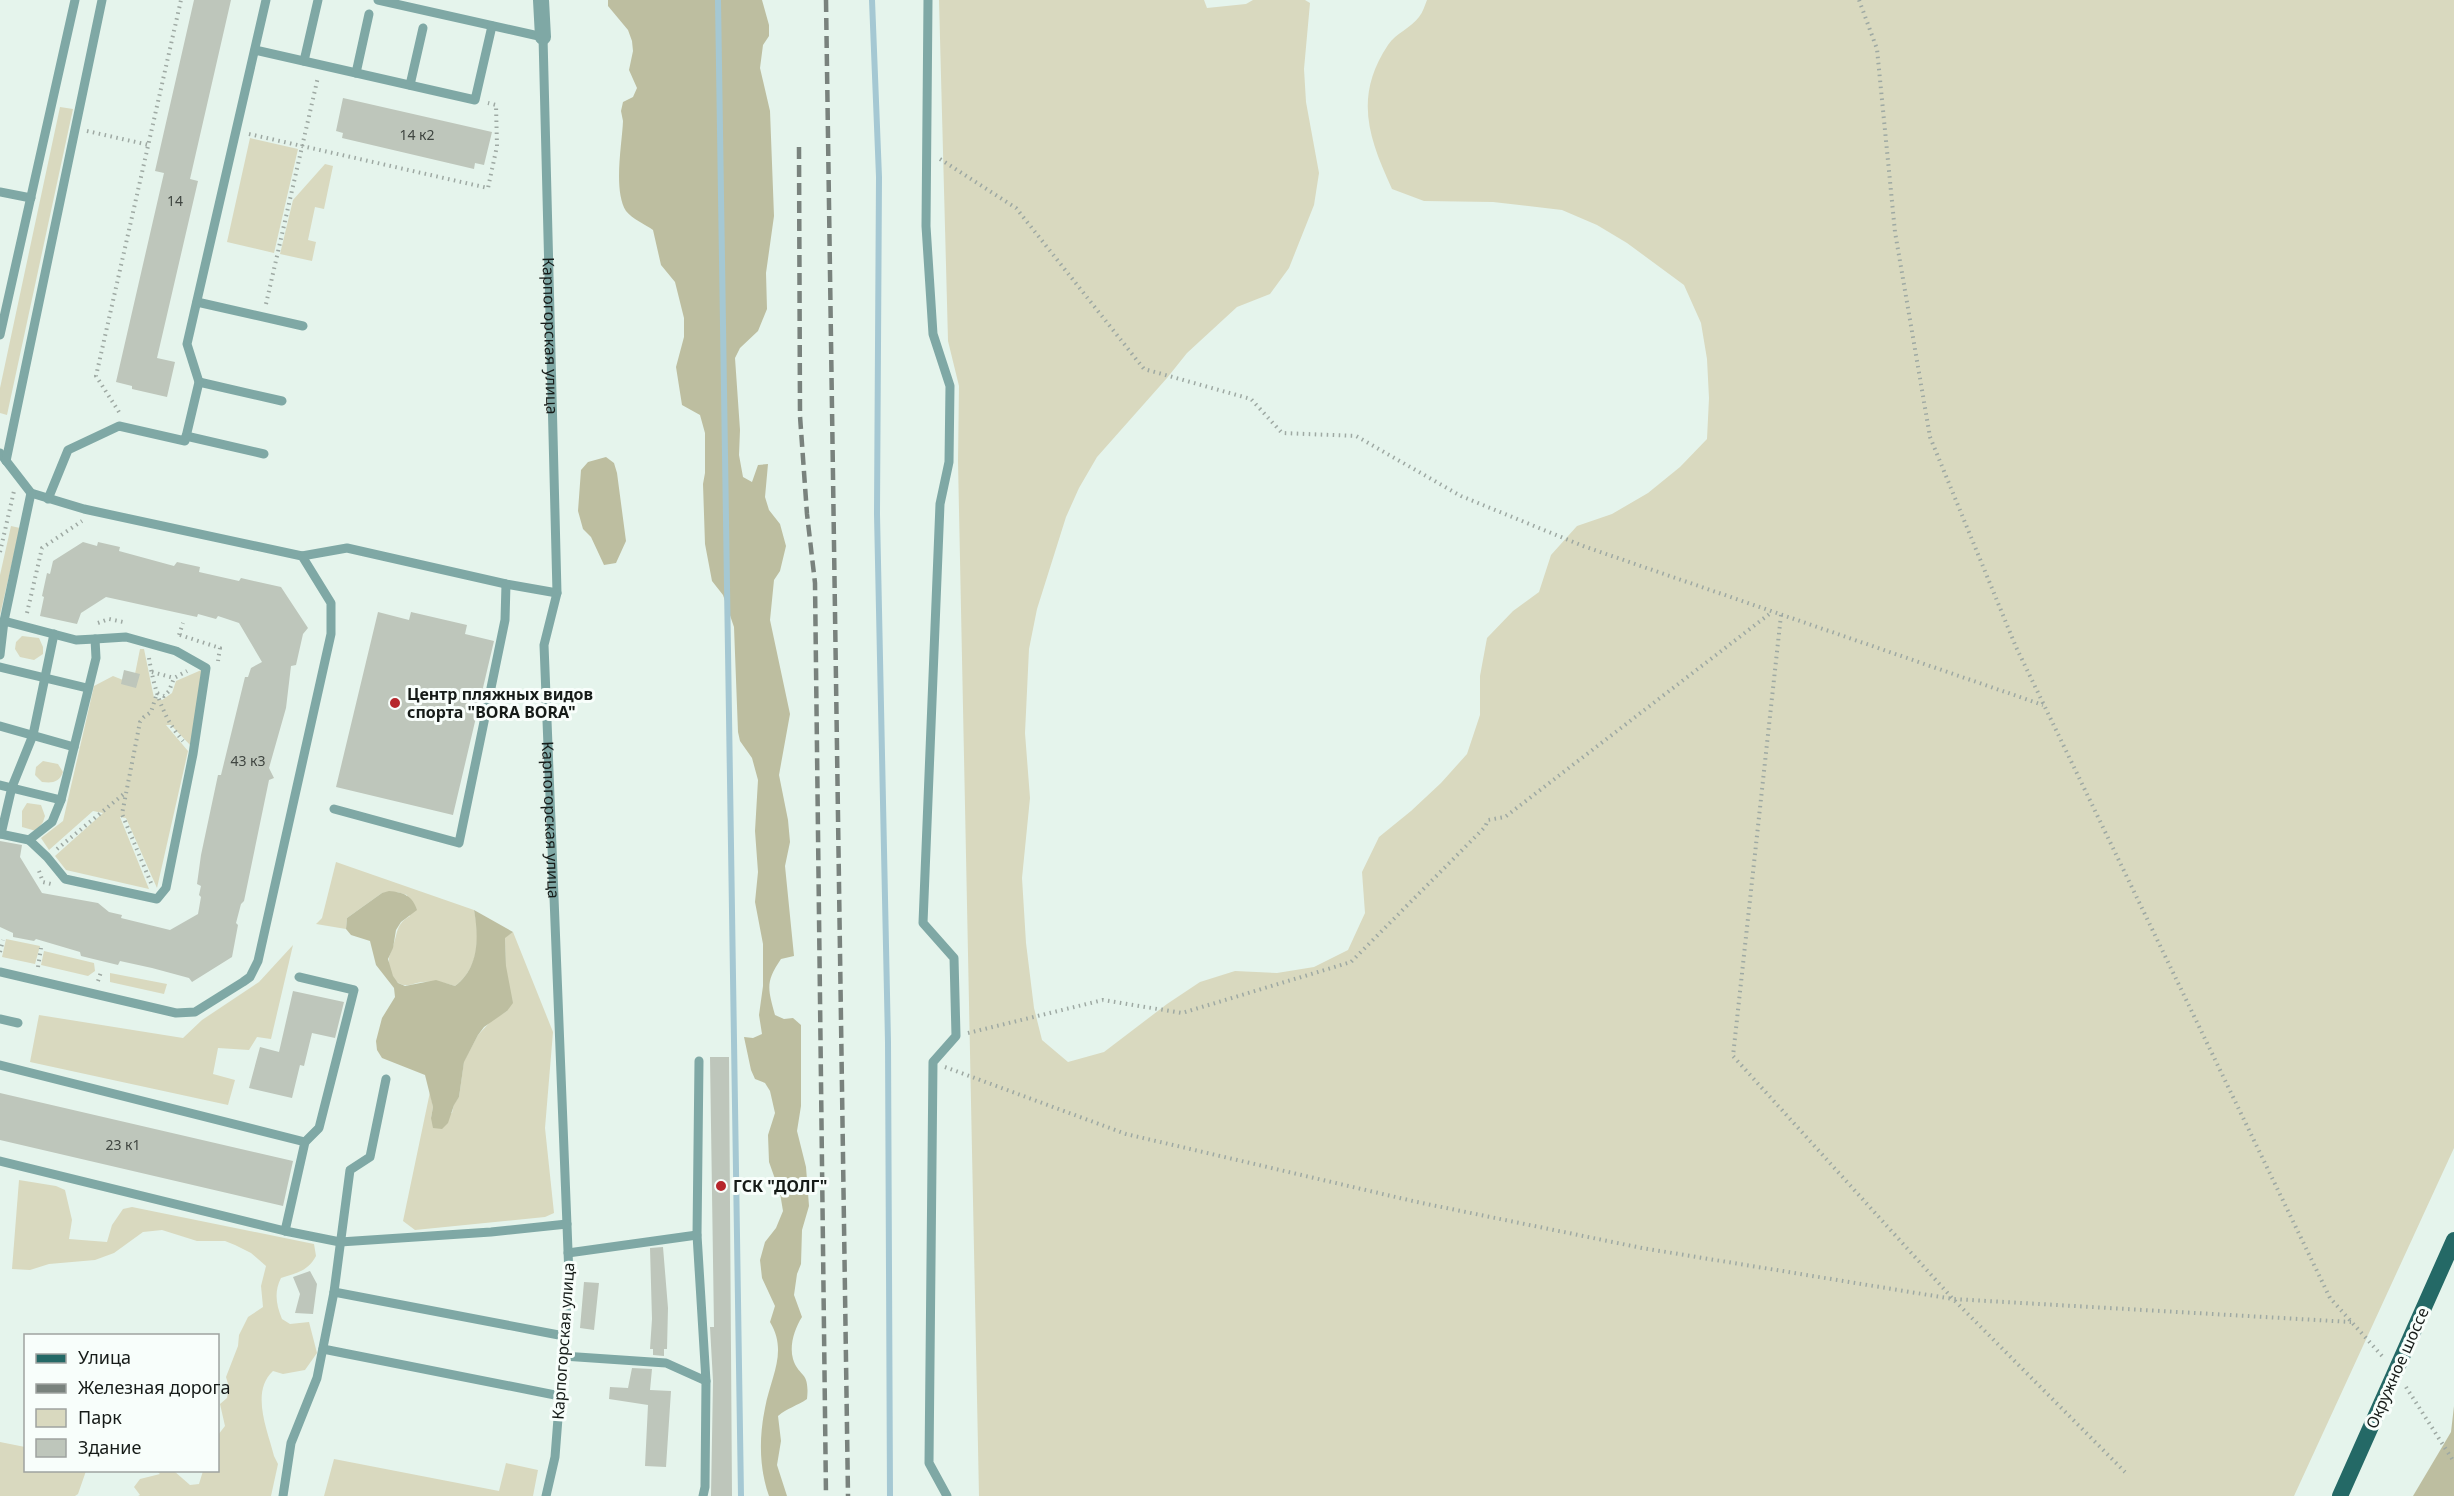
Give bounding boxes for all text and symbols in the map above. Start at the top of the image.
house number: 14 к2 [399,125,435,144]
house number: 14 [167,191,183,210]
street label: Карпогорская улица [538,257,564,415]
place label: Центр пляжных видов спорта "BORA BORA" [407,683,593,723]
marker: Центр пляжных видов спорта "BORA BORA" [388,696,402,710]
street label: Карпогорская улица [537,741,565,899]
house number: 43 к3 [230,751,266,770]
house number: 23 к1 [105,1135,141,1154]
place label: ГСК "ДОЛГ" [733,1175,827,1197]
marker: ГСК "ДОЛГ" [714,1179,728,1193]
street label: Карпогорская улица [547,1262,579,1420]
street label: Окружное шоссе [2360,1304,2434,1432]
legend [24,1334,219,1472]
text: Улица [78,1345,131,1369]
text: Железная дорога [78,1375,230,1399]
text: Парк [78,1405,122,1429]
text: Здание [78,1435,142,1459]

